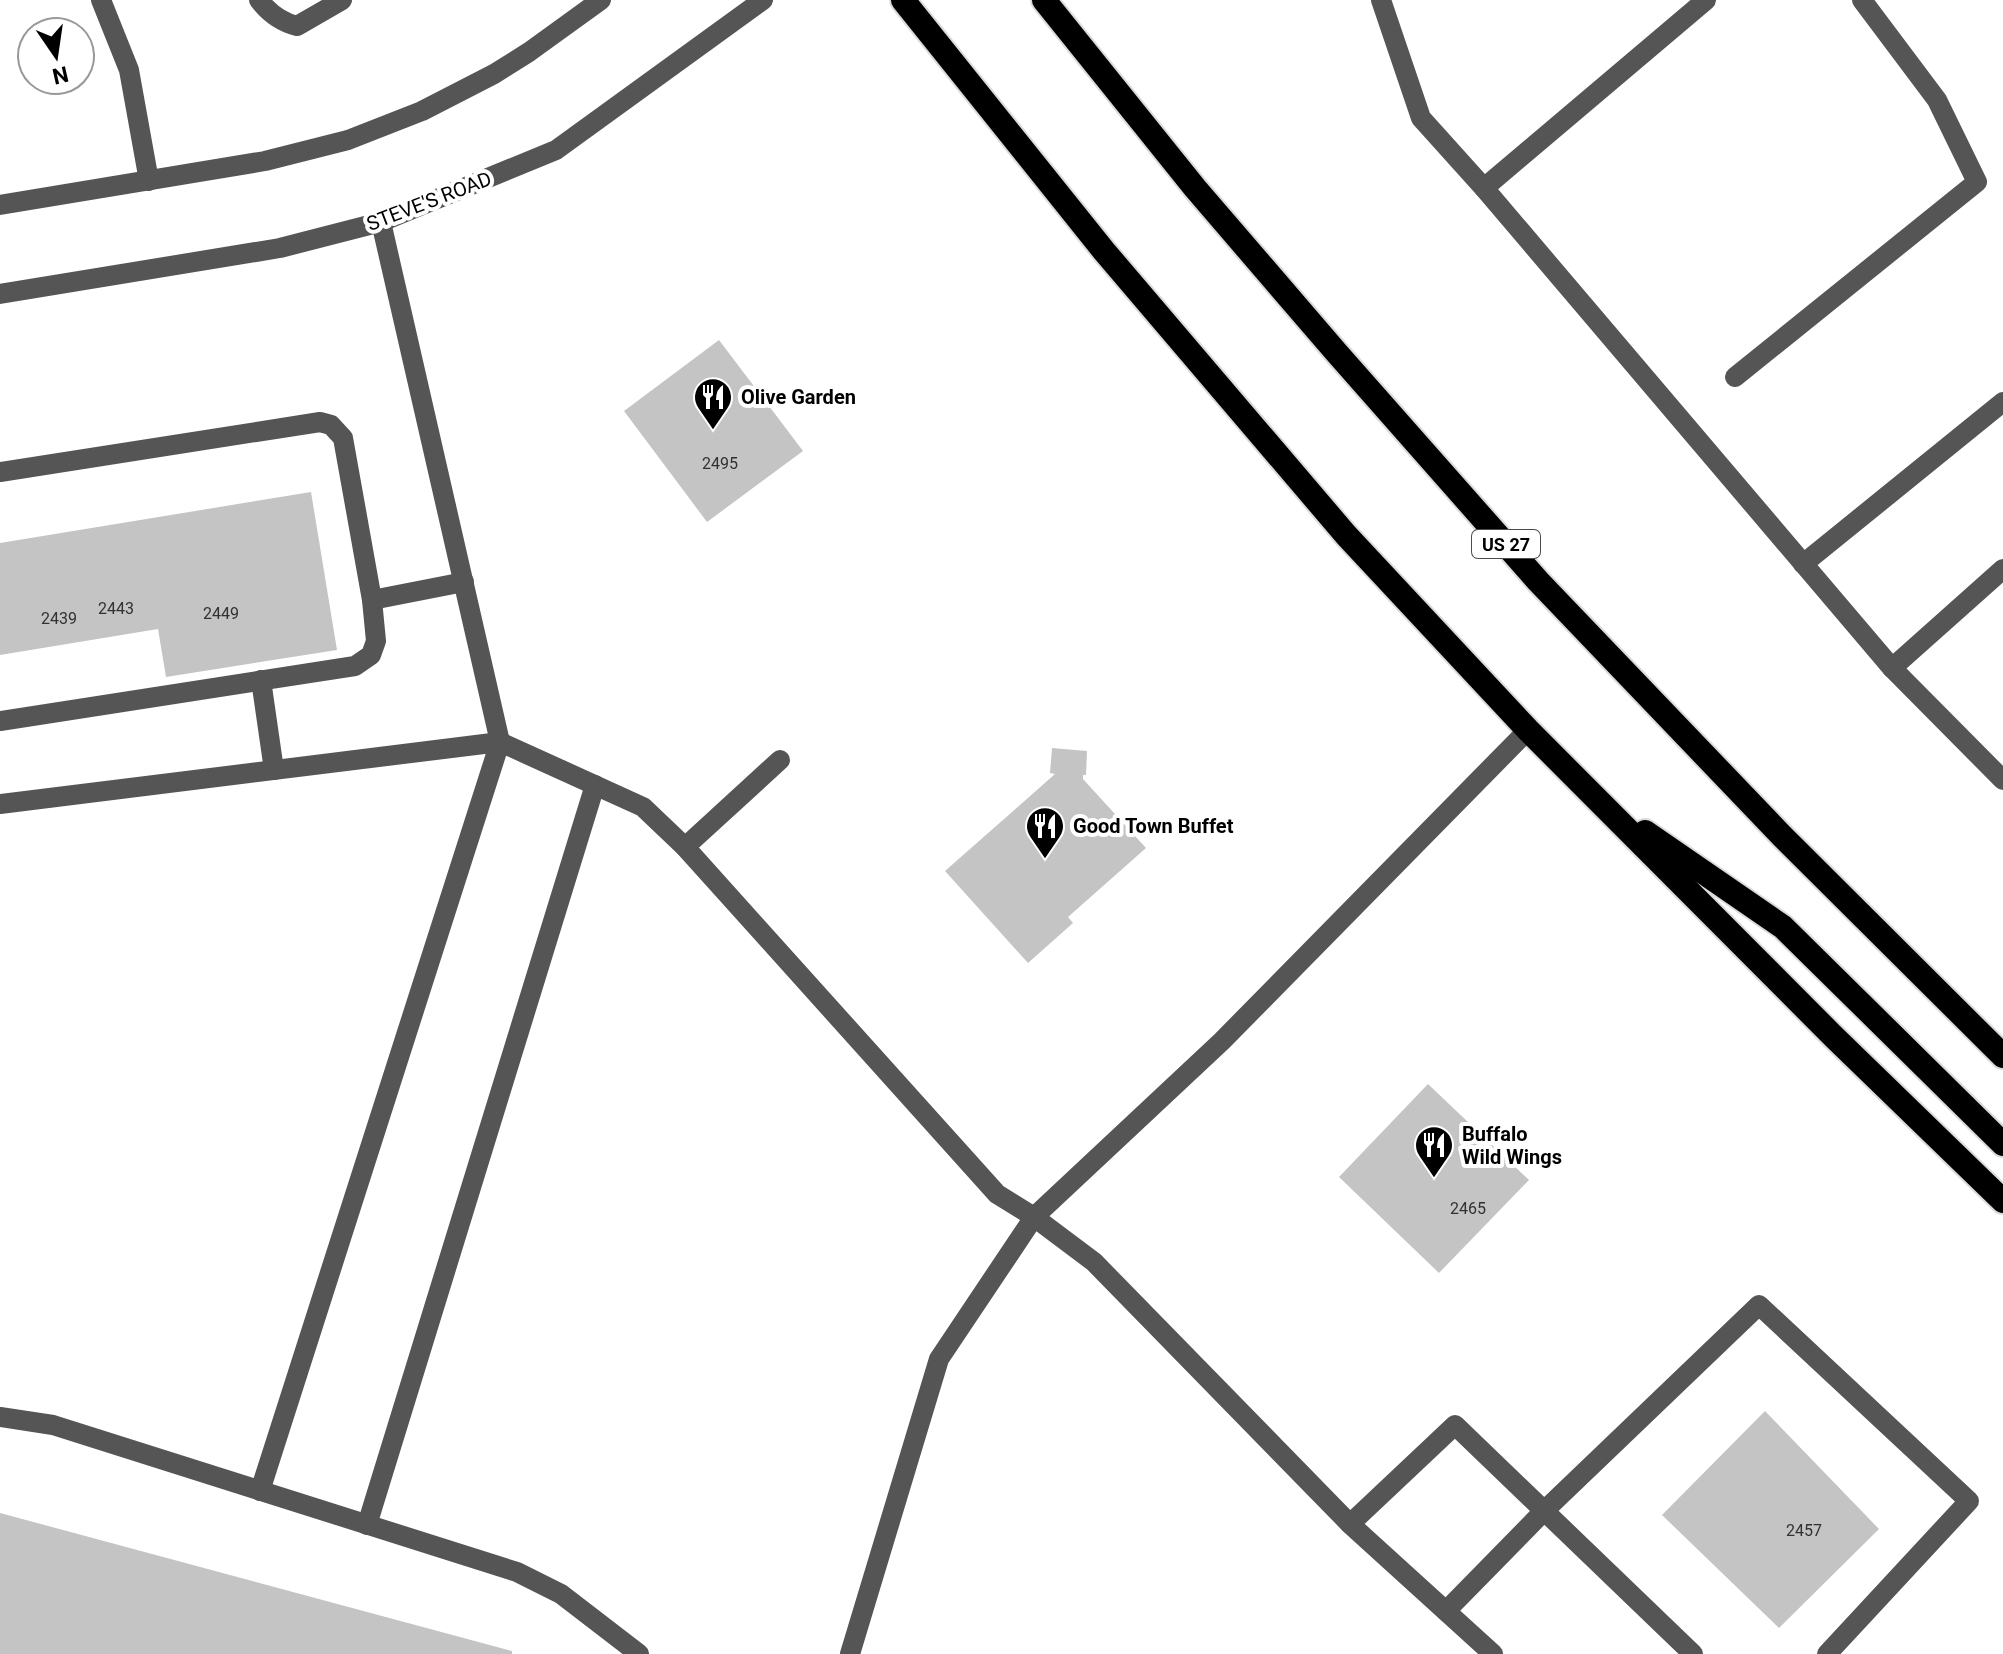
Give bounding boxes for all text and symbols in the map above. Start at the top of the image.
north arrow [16,16,96,96]
text: N [50,61,71,89]
street label: STEVE'S ROAD [363,166,495,236]
restaurant icon: Olive Garden [692,376,734,431]
place label: Olive Garden [741,385,856,409]
house number: 2495 [702,454,738,473]
road number: US 27 [1472,530,1540,558]
house number: 2443 [98,599,134,618]
house number: 2449 [203,604,239,623]
house number: 2439 [41,609,77,628]
restaurant icon: Good Town Buffet [1024,805,1066,860]
place label: Good Town Buffet [1073,814,1234,838]
place label: Buffalo Wild Wings [1462,1122,1562,1169]
restaurant icon: Buffalo Wild Wings [1413,1124,1455,1179]
house number: 2465 [1450,1199,1486,1218]
house number: 2457 [1786,1521,1822,1540]

